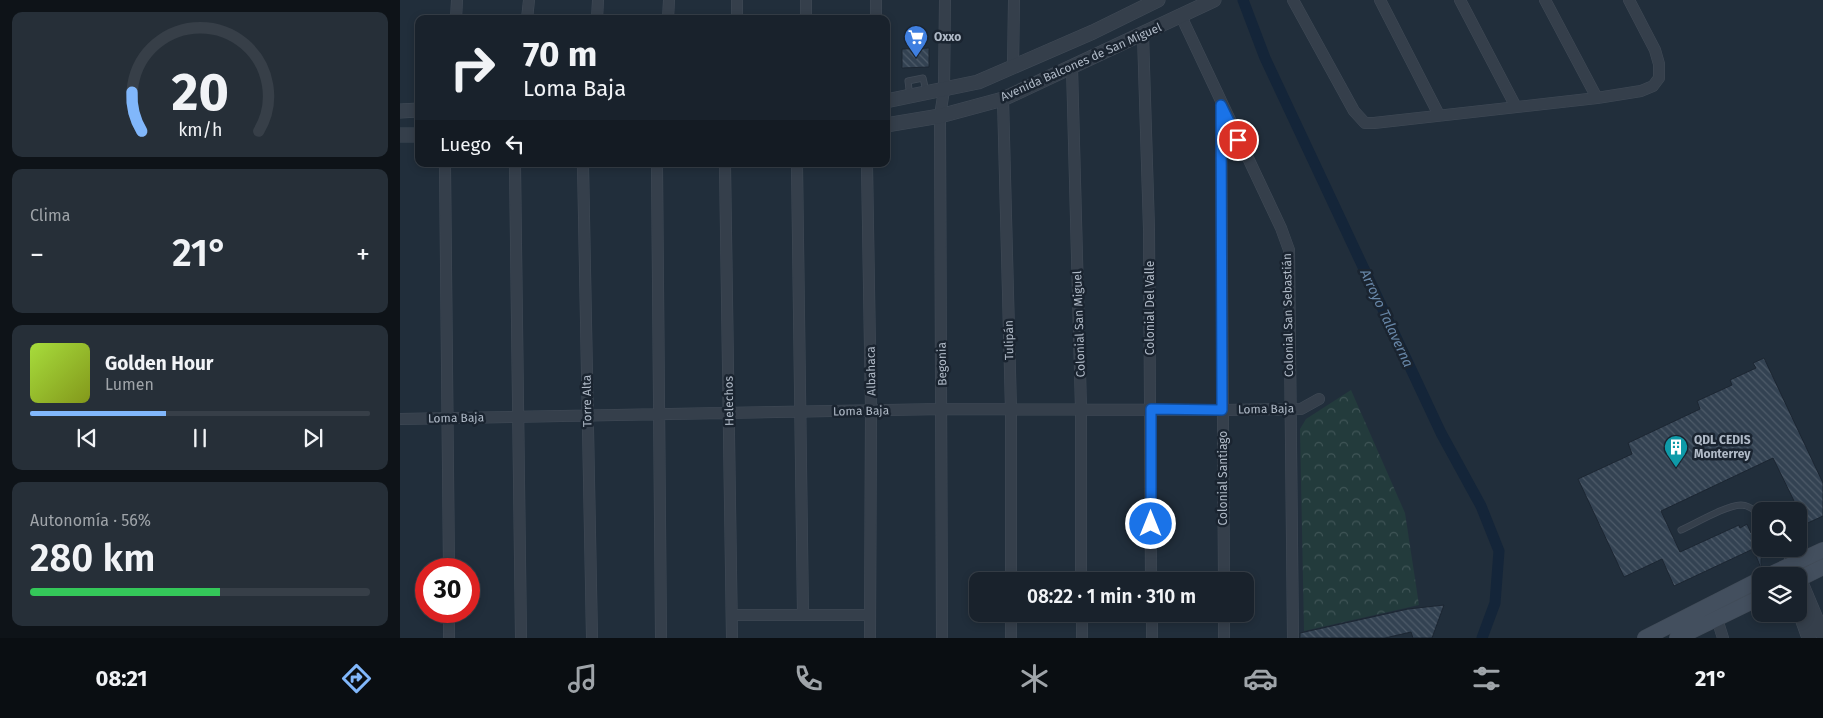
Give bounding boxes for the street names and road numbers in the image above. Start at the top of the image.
street label: Avenida Balcones de San Miguel [998,20,1164,104]
street label: Colonial San Sebastián [1280,253,1296,377]
street label: Colonial Del Valle [1143,261,1157,355]
street label: Colonial San Miguel [1070,270,1088,378]
street label: Tulipán [1002,320,1016,360]
street label: Begonia [935,342,949,386]
street label: Albahaca [864,346,878,396]
street label: Torre Alta [580,375,594,427]
street label: Helechos [722,375,736,426]
street label: Loma Baja [1238,402,1294,416]
street label: Loma Baja [833,404,889,418]
street label: Loma Baja [428,411,484,425]
street label: Colonial Santiago [1216,431,1230,525]

